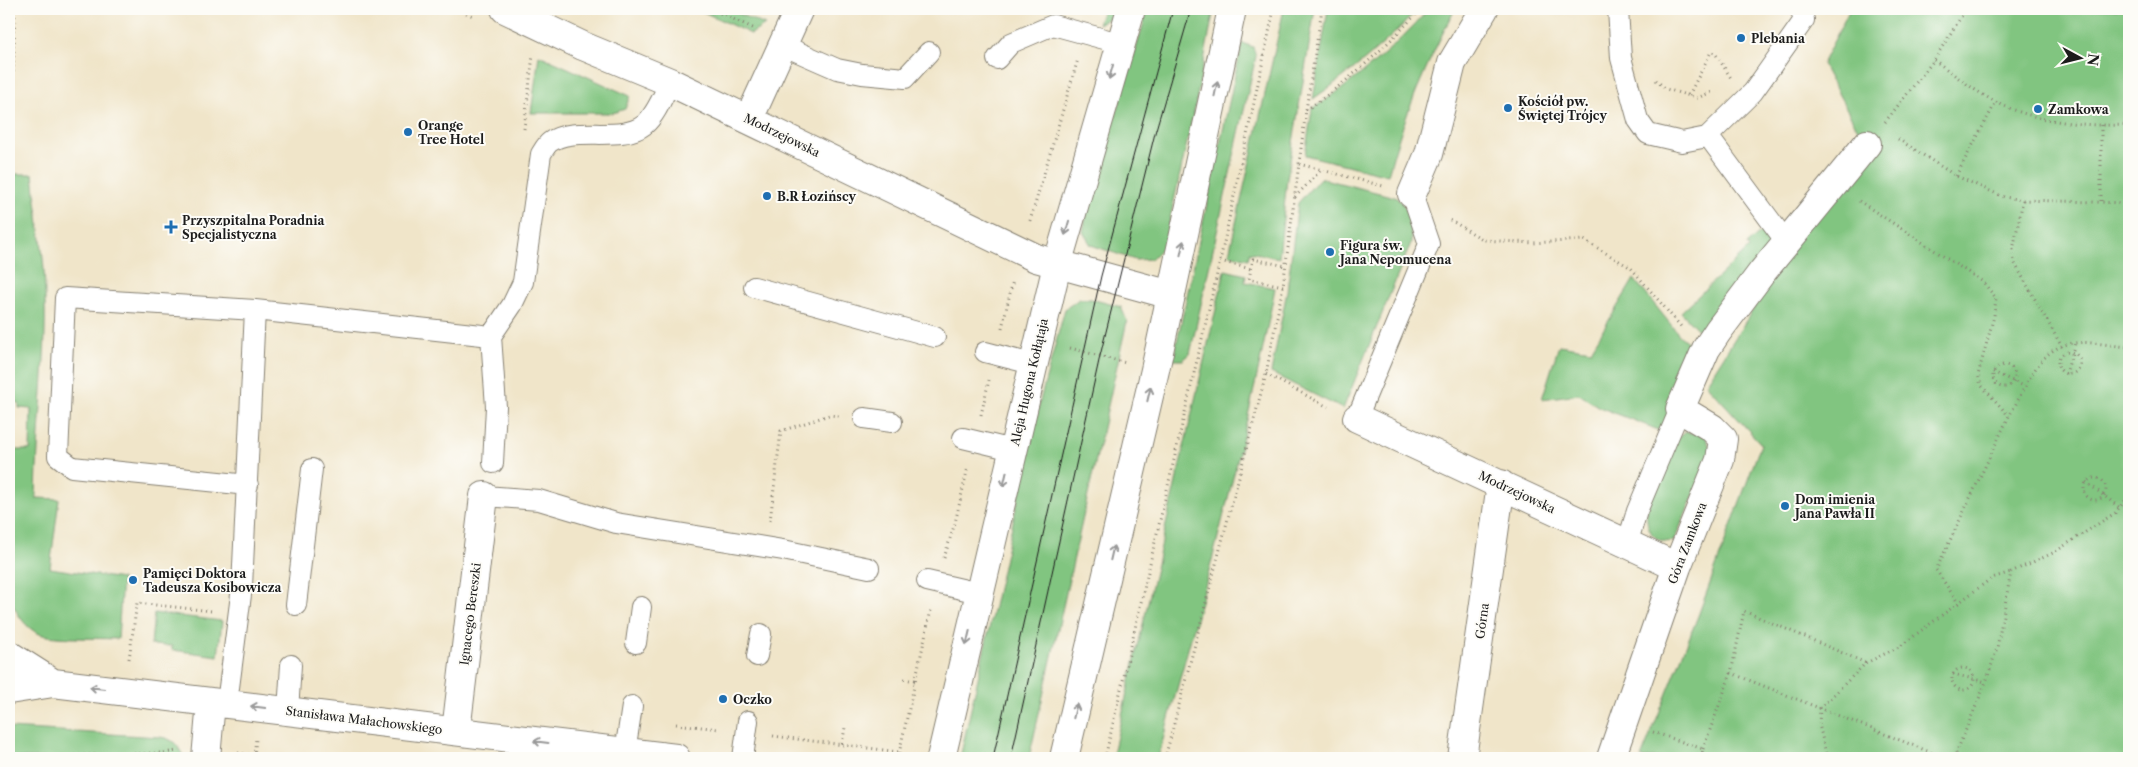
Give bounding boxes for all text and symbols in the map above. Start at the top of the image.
place label: Plebania [1751,31,1806,46]
marker: Plebania [1735,32,1747,44]
north arrow [2056,32,2106,82]
text: N [2083,52,2103,67]
one-way arrow [1106,64,1116,80]
one-way arrow [1212,81,1221,97]
place label: Kościół pw. Świętej Trójcy [1518,94,1607,123]
marker: Kościół pw. Świętej Trójcy [1502,102,1514,114]
place label: Zamkowa [2048,102,2110,117]
marker: Zamkowa [2032,103,2044,115]
street label: Modrzejowska [741,110,823,160]
place label: Orange Tree Hotel [418,118,484,147]
marker: Orange Tree Hotel [402,126,414,138]
place label: B.R Łozińscy [777,189,857,204]
marker: B.R Łozińscy [761,190,773,202]
place label: Przyszpitalna Poradnia Specjalistyczna [182,213,326,242]
marker: Przyszpitalna Poradnia Specjalistyczna [164,220,178,234]
one-way arrow [1062,220,1071,236]
place label: Figura św. Jana Nepomucena [1338,238,1452,267]
one-way arrow [1177,240,1187,256]
marker: Figura św. Jana Nepomucena [1324,246,1336,258]
street label: Aleja Hugona Kołłątaja [1007,316,1051,448]
one-way arrow [1145,387,1154,403]
street label: Modrzejowska [1476,468,1558,517]
one-way arrow [1000,471,1009,487]
place label: Dom imienia Jana Pawła II [1793,492,1876,521]
street label: Góra Zamkowa [1665,499,1710,586]
marker: Dom imienia Jana Pawła II [1779,500,1791,512]
one-way arrow [1108,545,1117,561]
street label: Ignacego Bereszki [456,562,484,666]
place label: Pamięci Doktora Tadeusza Kosibowicza [143,566,282,595]
marker: Pamięci Doktora Tadeusza Kosibowicza [127,574,139,586]
street label: Górna [1472,602,1492,640]
one-way arrow [963,629,972,645]
one-way arrow [89,683,105,693]
place label: Oczko [733,692,772,707]
marker: Oczko [717,693,729,705]
one-way arrow [250,702,266,712]
street label: Stanisława Małachowskiego [285,703,443,737]
one-way arrow [1071,703,1080,719]
one-way arrow [533,737,549,747]

